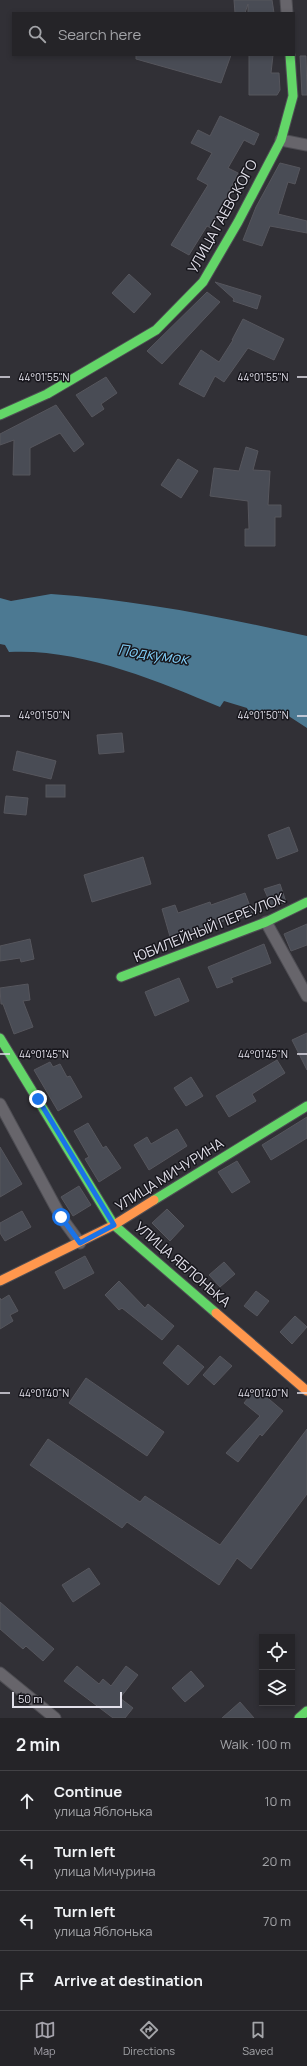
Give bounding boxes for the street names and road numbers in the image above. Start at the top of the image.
street label: УЛИЦА ГАЕВСКОГО [183,156,261,276]
street label: ЮБИЛЕЙНЫЙ ПЕРЕУЛОК [131,888,288,966]
street label: УЛИЦА МИЧУРИНА [111,1133,227,1215]
street label: УЛИЦА ЯБЛОНЬКА [131,1217,235,1311]

